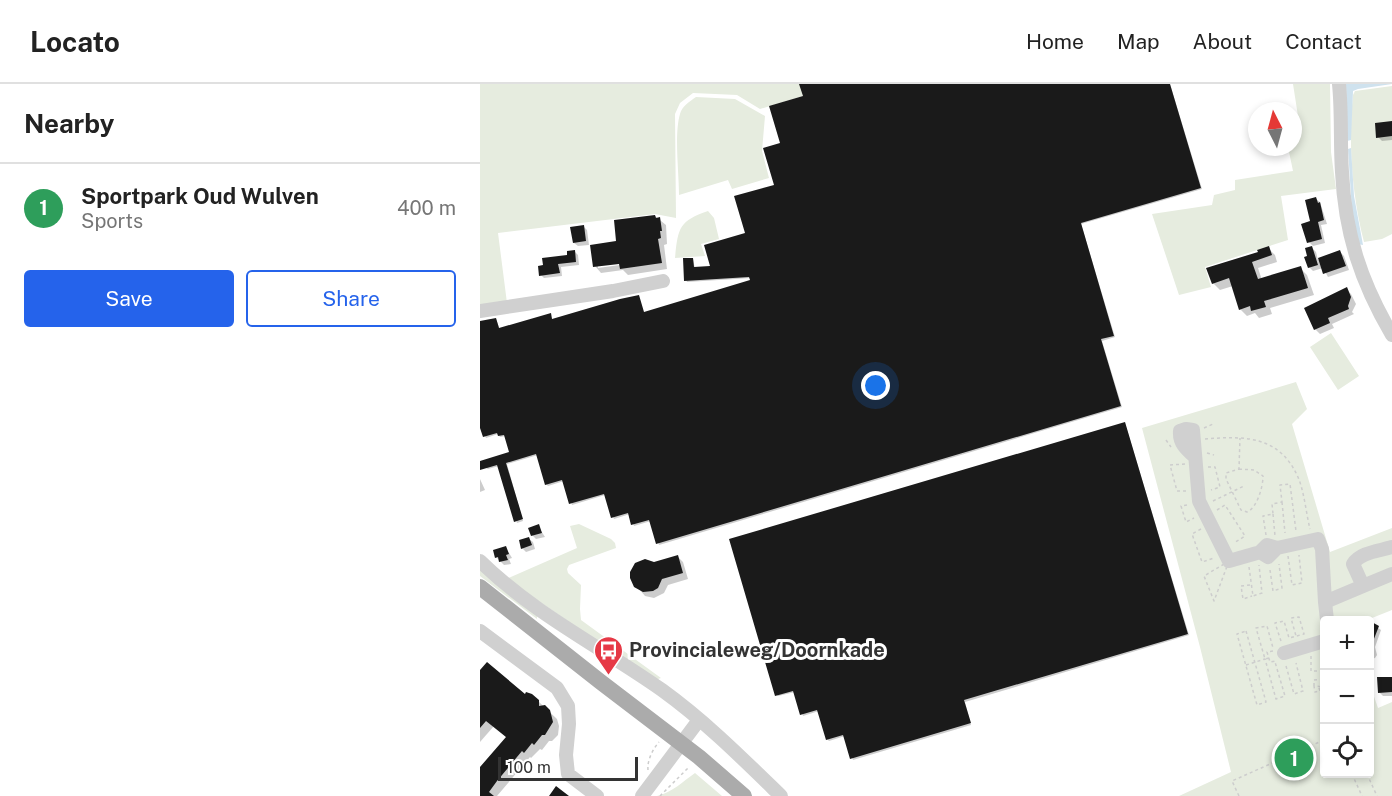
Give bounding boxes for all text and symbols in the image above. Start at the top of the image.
text: Locato [30,25,120,58]
text: Home [1026,29,1084,54]
text: Map [1117,29,1160,54]
text: About [1193,29,1252,54]
text: Contact [1285,29,1362,54]
north arrow [1248,102,1302,156]
text: Nearby [24,108,114,139]
text: Sportpark Oud Wulven [81,183,319,209]
text: 1 [39,196,48,220]
text: 400 m [397,196,456,220]
text: Sports [81,209,143,233]
button: Save [24,270,234,327]
button: Share [246,270,456,327]
your location [861,371,890,400]
map controls [1320,616,1374,778]
button: + [1320,616,1374,670]
bus stop icon: Provincialeweg/Doornkade [592,634,624,676]
place label: Provincialeweg/Doornkade [629,638,885,662]
button: − [1320,670,1374,724]
button: locate [1320,724,1374,778]
pin: 1 [1274,736,1314,780]
scale bar [498,754,638,782]
text: 100 m [507,758,551,777]

